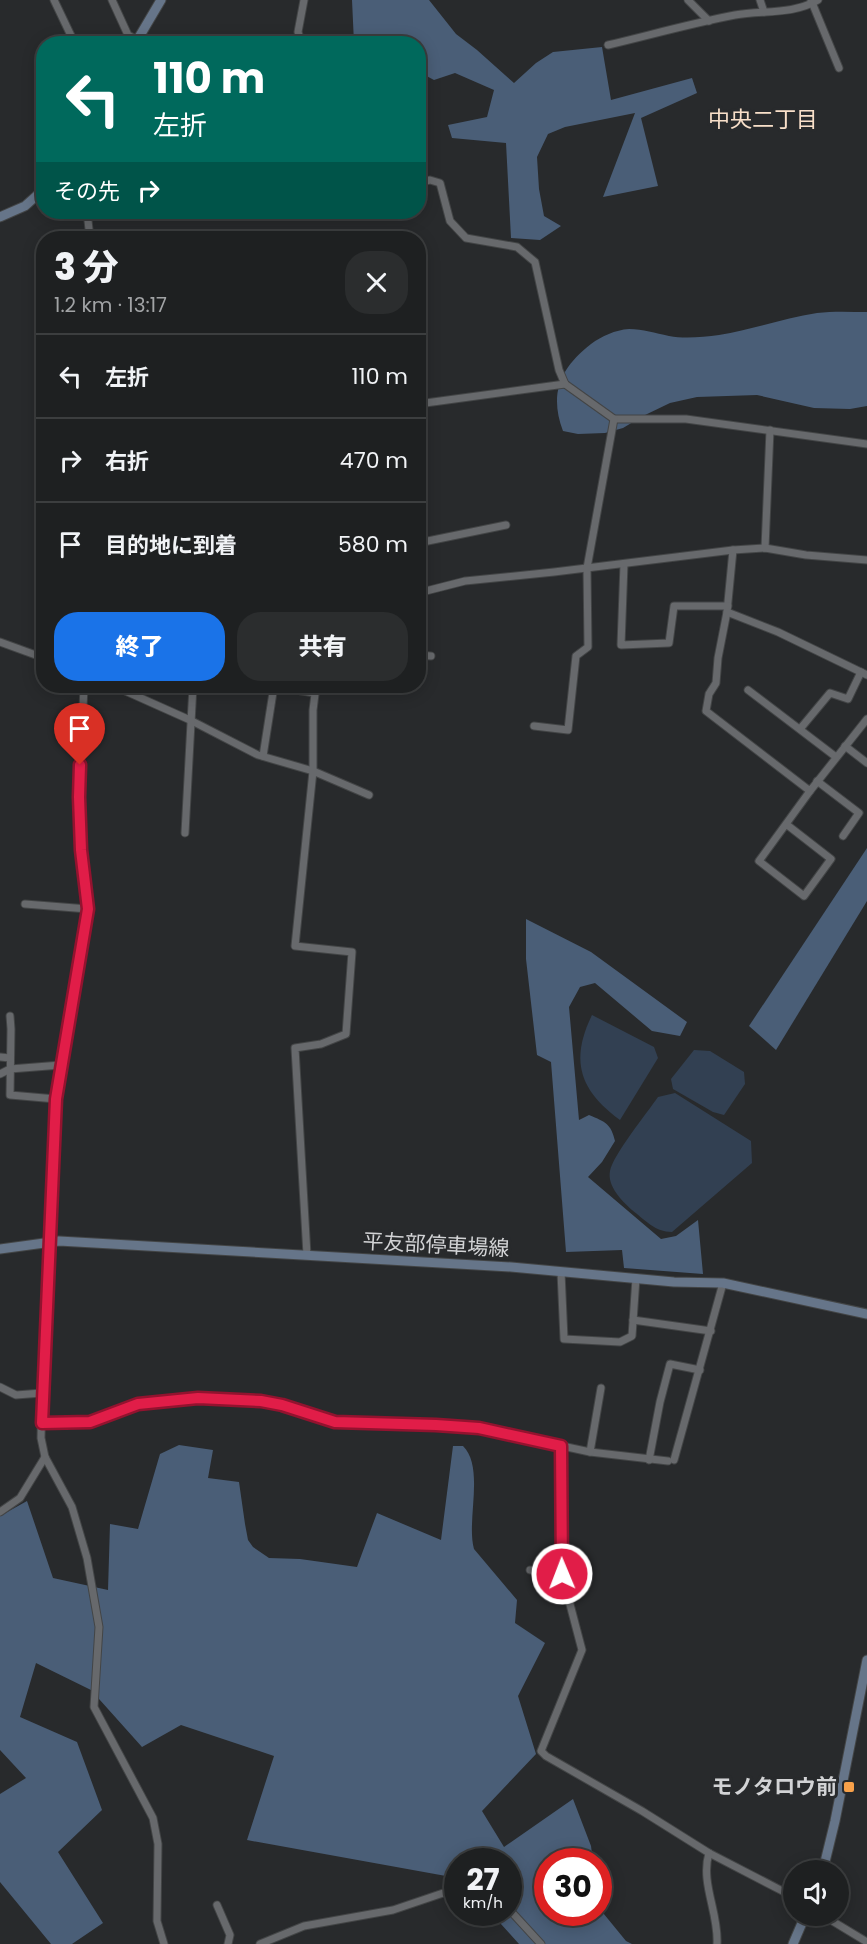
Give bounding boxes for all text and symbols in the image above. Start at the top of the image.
text: 110 m [153,49,265,108]
icon: left [54,60,132,138]
district label: 中央二丁目 [708,104,818,135]
text: 左折 [153,107,207,144]
icon: right [132,174,165,207]
text: その先 [54,176,120,207]
text: 3 分 [54,242,119,293]
button: close [345,251,408,314]
text: 1.2 km · 13:17 [54,291,167,319]
icon: left [54,360,87,393]
text: 110 m [352,361,408,392]
text: 左折 [105,362,149,393]
icon: right [54,444,87,477]
text: 470 m [340,445,408,476]
text: 右折 [105,446,149,477]
icon: arrive [54,528,87,561]
text: 580 m [338,529,408,560]
text: 目的地に到着 [105,530,237,561]
button: 終了 [54,612,225,681]
button: 共有 [237,612,408,681]
pin [54,703,105,765]
icon: arrive [63,712,96,745]
street label: 平友部停車場線 [362,1226,510,1263]
position arrow [530,1542,594,1606]
place label: モノタロウ前 [711,1772,837,1801]
marker: モノタロウ前 [842,1780,856,1794]
speed limit sign: 30 [534,1848,612,1926]
text: 27 [466,1858,500,1901]
map controls [783,1860,849,1926]
button: sound [783,1860,849,1926]
text: km/h [463,1892,503,1913]

